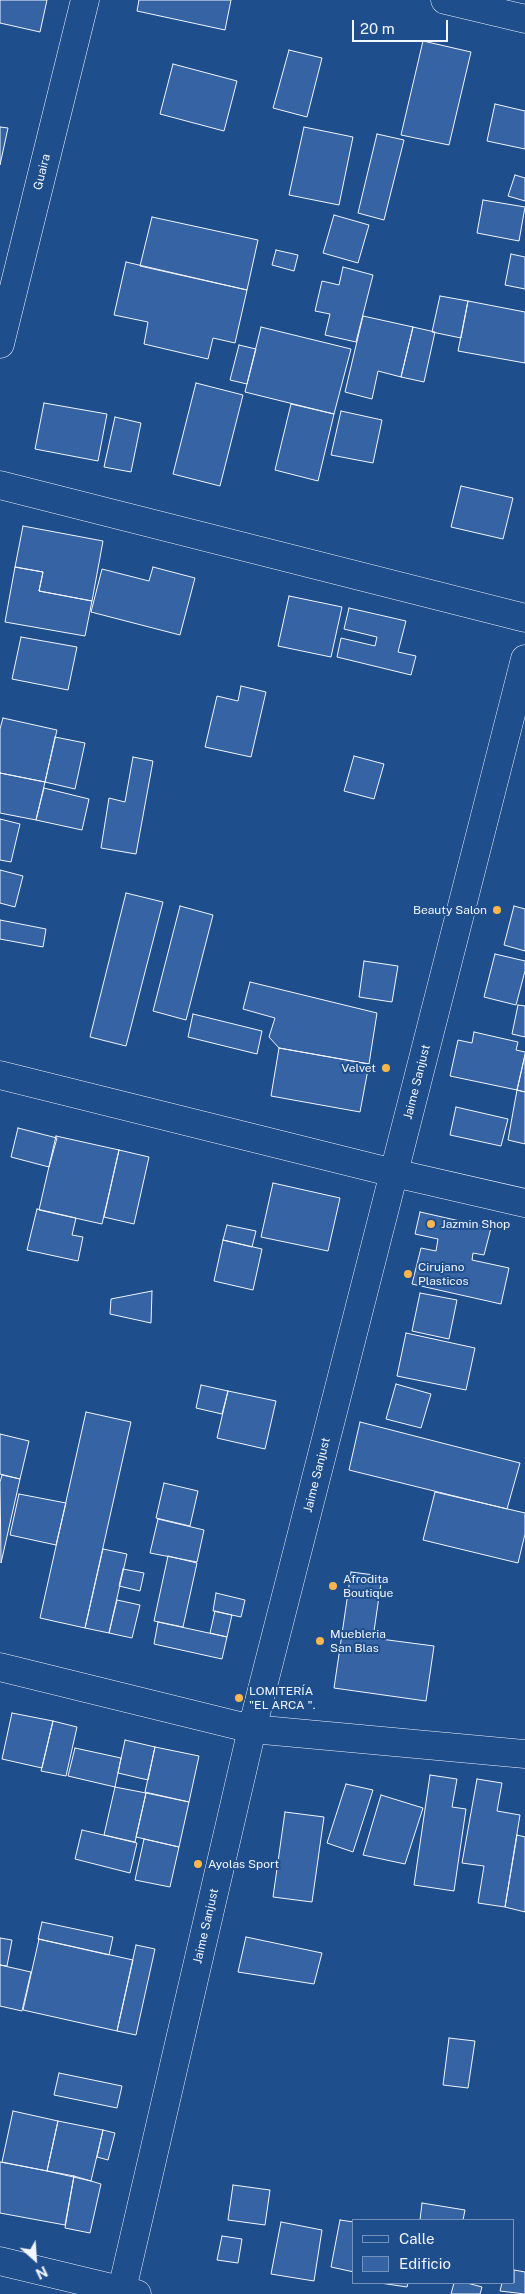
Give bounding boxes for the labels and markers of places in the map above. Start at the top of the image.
place label: Beauty Salon [413,903,487,917]
marker: Beauty Salon [491,904,503,916]
place label: Velvet [341,1061,376,1075]
marker: Velvet [380,1062,392,1074]
place label: Jazmin Shop [441,1217,510,1231]
marker: Jazmin Shop [425,1218,437,1230]
place label: Cirujano Plasticos [418,1260,469,1288]
marker: Cirujano Plasticos [402,1268,414,1280]
place label: Afrodita Boutique [343,1572,393,1600]
marker: Afrodita Boutique [327,1580,339,1592]
place label: Muebleria San Blas [330,1627,386,1655]
marker: Muebleria San Blas [314,1635,326,1647]
place label: LOMITERÍA "EL ARCA ". [249,1684,315,1712]
marker: LOMITERÍA "EL ARCA ". [233,1692,245,1704]
place label: Ayolas Sport [208,1857,279,1871]
marker: Ayolas Sport [192,1858,204,1870]

